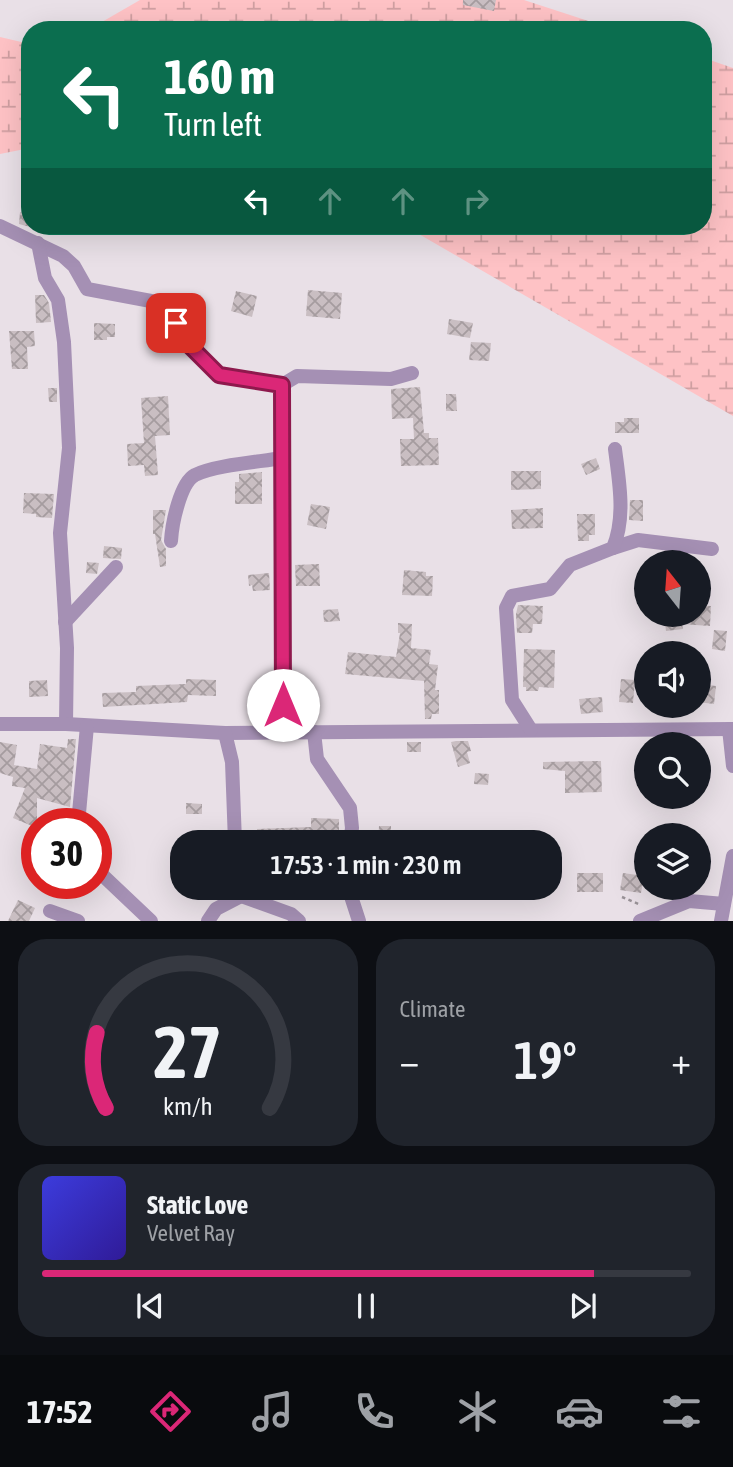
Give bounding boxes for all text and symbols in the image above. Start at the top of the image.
text: 160 m [164,48,275,104]
icon: left [49,49,140,140]
text: Turn left [164,106,262,143]
icon: left [238,182,276,220]
icon: ahead [311,182,349,220]
icon: ahead [384,182,422,220]
icon: right [457,182,495,220]
pin [146,293,206,353]
icon: arrive [157,304,195,342]
north arrow [634,550,710,626]
map controls [634,550,711,900]
button: sound [634,641,711,718]
position arrow [246,668,320,742]
button: search [634,732,711,809]
speed limit sign: 30 [21,808,112,899]
button: layers [634,823,711,900]
text: 17:53 · 1 min · 230 m [271,850,461,880]
text: Climate [400,996,465,1022]
text: 27 [154,1011,222,1094]
text: 19° [514,1030,577,1090]
text: − [400,1039,419,1082]
text: + [671,1039,691,1082]
text: km/h [163,1092,213,1120]
text: Static Love [147,1190,248,1220]
text: Velvet Ray [147,1220,235,1246]
icon: previous [131,1287,169,1325]
icon: pause [347,1287,385,1325]
icon: next [564,1287,602,1325]
icon: directions [146,1387,195,1436]
icon: music [248,1387,297,1436]
icon: phone [350,1387,399,1436]
icon: climate [453,1387,502,1436]
icon: car [555,1387,604,1436]
icon: filters [657,1387,706,1436]
text: 17:52 [27,1393,93,1430]

